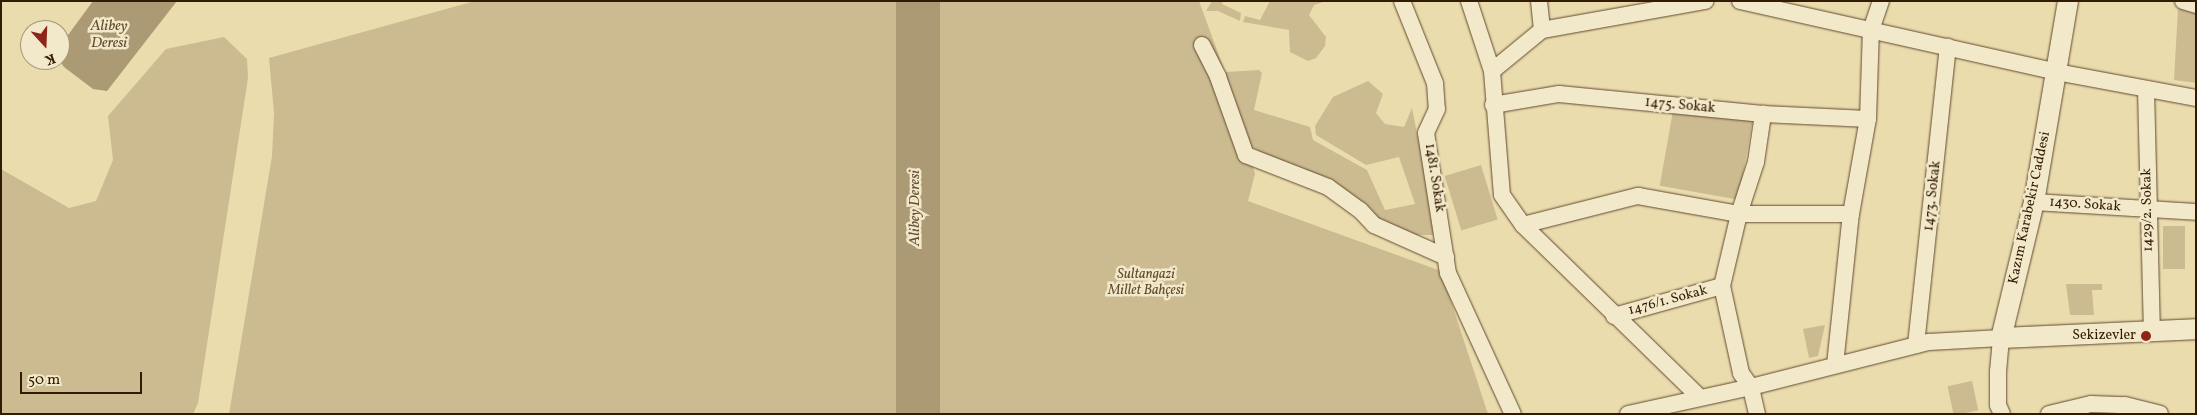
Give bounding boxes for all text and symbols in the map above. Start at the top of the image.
water label: Alibey Deresi [91,17,127,52]
north arrow [20,20,70,70]
text: K [42,48,58,69]
street label: 1475. Sokak [1644,95,1716,117]
street label: Kazım Karabekir Caddesi [2006,130,2054,286]
street label: 1481. Sokak [1420,142,1448,214]
street label: 1473. Sokak [1921,160,1945,232]
street label: 1429/2. Sokak [2139,168,2157,252]
water label: Alibey Deresi [907,170,925,246]
street label: 1430. Sokak [2049,194,2121,216]
park label: Sultangazi Millet Bahçesi [1108,267,1184,300]
street label: 1476/1. Sokak [1627,282,1709,320]
place label: Sekizevler [2072,328,2136,344]
marker: Sekizevler [2140,330,2152,342]
scale bar [22,362,145,394]
text: 50 m [28,370,60,391]

